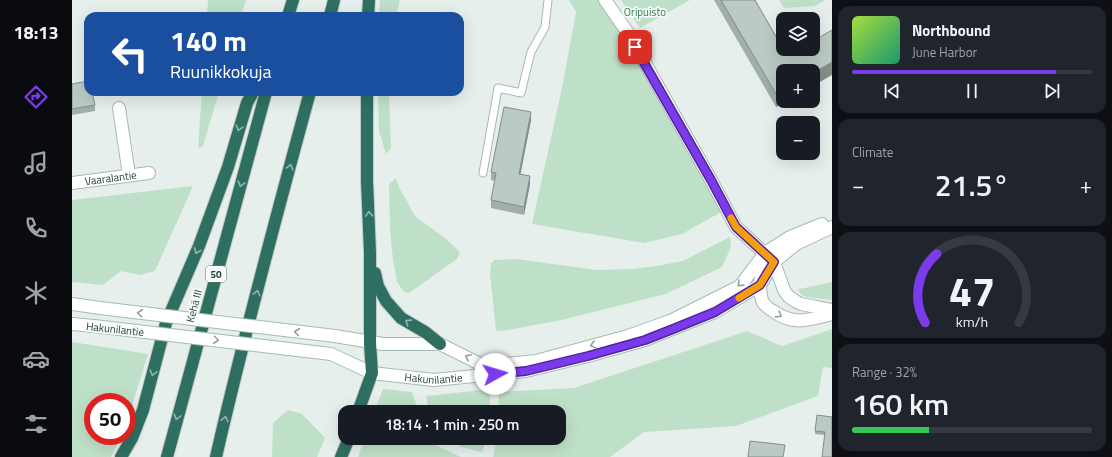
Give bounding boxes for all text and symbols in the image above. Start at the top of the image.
park label: Oripuisto [624,4,666,20]
map controls [776,12,820,160]
button: layers [776,12,820,56]
text: 18:13 [14,19,58,46]
text: 140 m [170,19,247,62]
text: Northbound [912,19,991,42]
icon: left [104,28,156,80]
pin [618,30,652,64]
icon: arrive [624,36,646,58]
text: June Harbor [912,42,977,62]
text: Ruunikkokuja [170,58,271,85]
button: + [776,64,820,108]
icon: previous [881,80,903,102]
icon: pause [961,80,983,102]
icon: next [1041,80,1063,102]
icon: directions [22,83,50,111]
button: − [776,116,820,160]
one-way arrow [235,124,244,131]
text: Climate [852,142,893,162]
icon: music [22,149,50,177]
text: 21.5° [935,162,1009,208]
one-way arrow [285,164,293,170]
street label: Vaaralantie [84,167,138,189]
text: − [852,168,864,202]
text: + [1080,168,1092,202]
one-way arrow [237,180,246,187]
one-way arrow [364,211,373,217]
icon: phone [22,214,50,242]
one-way arrow [194,247,202,254]
text: 47 [949,259,995,322]
road number: 50 [206,266,226,282]
icon: climate [22,279,50,307]
one-way arrow [738,279,745,286]
street label: Kehä III [182,288,206,324]
one-way arrow [252,290,260,296]
one-way arrow [137,308,143,317]
one-way arrow [775,310,782,318]
text: km/h [956,310,988,332]
street label: Hakunilantie [85,318,145,340]
one-way arrow [405,320,412,327]
one-way arrow [294,328,300,337]
one-way arrow [213,336,219,345]
one-way arrow [590,340,597,349]
icon: car [22,345,50,373]
position arrow [474,353,516,395]
one-way arrow [464,355,472,362]
text: Range · 32% [852,362,917,382]
street label: Hakunilantie [404,369,464,388]
one-way arrow [149,370,157,376]
text: 160 km [852,381,949,427]
speed limit sign: 50 [84,393,136,445]
icon: filters [22,410,50,438]
one-way arrow [173,413,182,420]
text: 18:14 · 1 min · 250 m [385,413,519,436]
one-way arrow [221,416,229,422]

